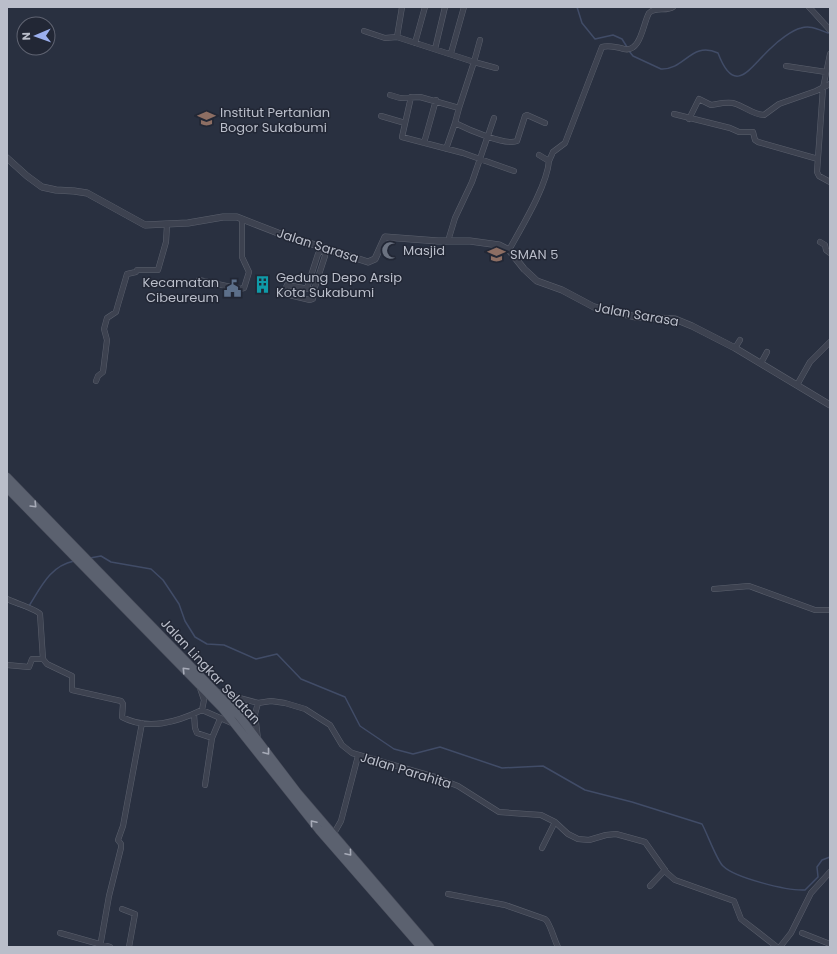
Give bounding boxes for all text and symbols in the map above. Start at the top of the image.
north arrow [16,16,56,56]
text: N [18,32,34,41]
place label: Institut Pertanian Bogor Sukabumi [220,103,330,137]
school or university icon: Institut Pertanian Bogor Sukabumi [197,109,217,129]
street label: Jalan Sarasa [274,223,361,268]
mosque icon: Masjid [380,240,400,260]
place label: Masjid [403,241,445,260]
school or university icon: SMAN 5 [487,244,507,264]
place label: SMAN 5 [510,245,558,264]
place label: Gedung Depo Arsip Kota Sukabumi [276,268,402,302]
place label: Kecamatan Cibeureum [142,273,219,307]
building icon: Gedung Depo Arsip Kota Sukabumi [253,274,273,294]
public building icon: Kecamatan Cibeureum [222,279,242,299]
street label: Jalan Sarasa [593,298,680,331]
one-way arrow [29,500,37,508]
street label: Jalan Lingkar Selatan [156,614,265,729]
one-way arrow [182,667,190,675]
one-way arrow [263,748,270,755]
street label: Jalan Parahita [358,748,454,793]
one-way arrow [310,820,317,827]
one-way arrow [344,849,351,856]

